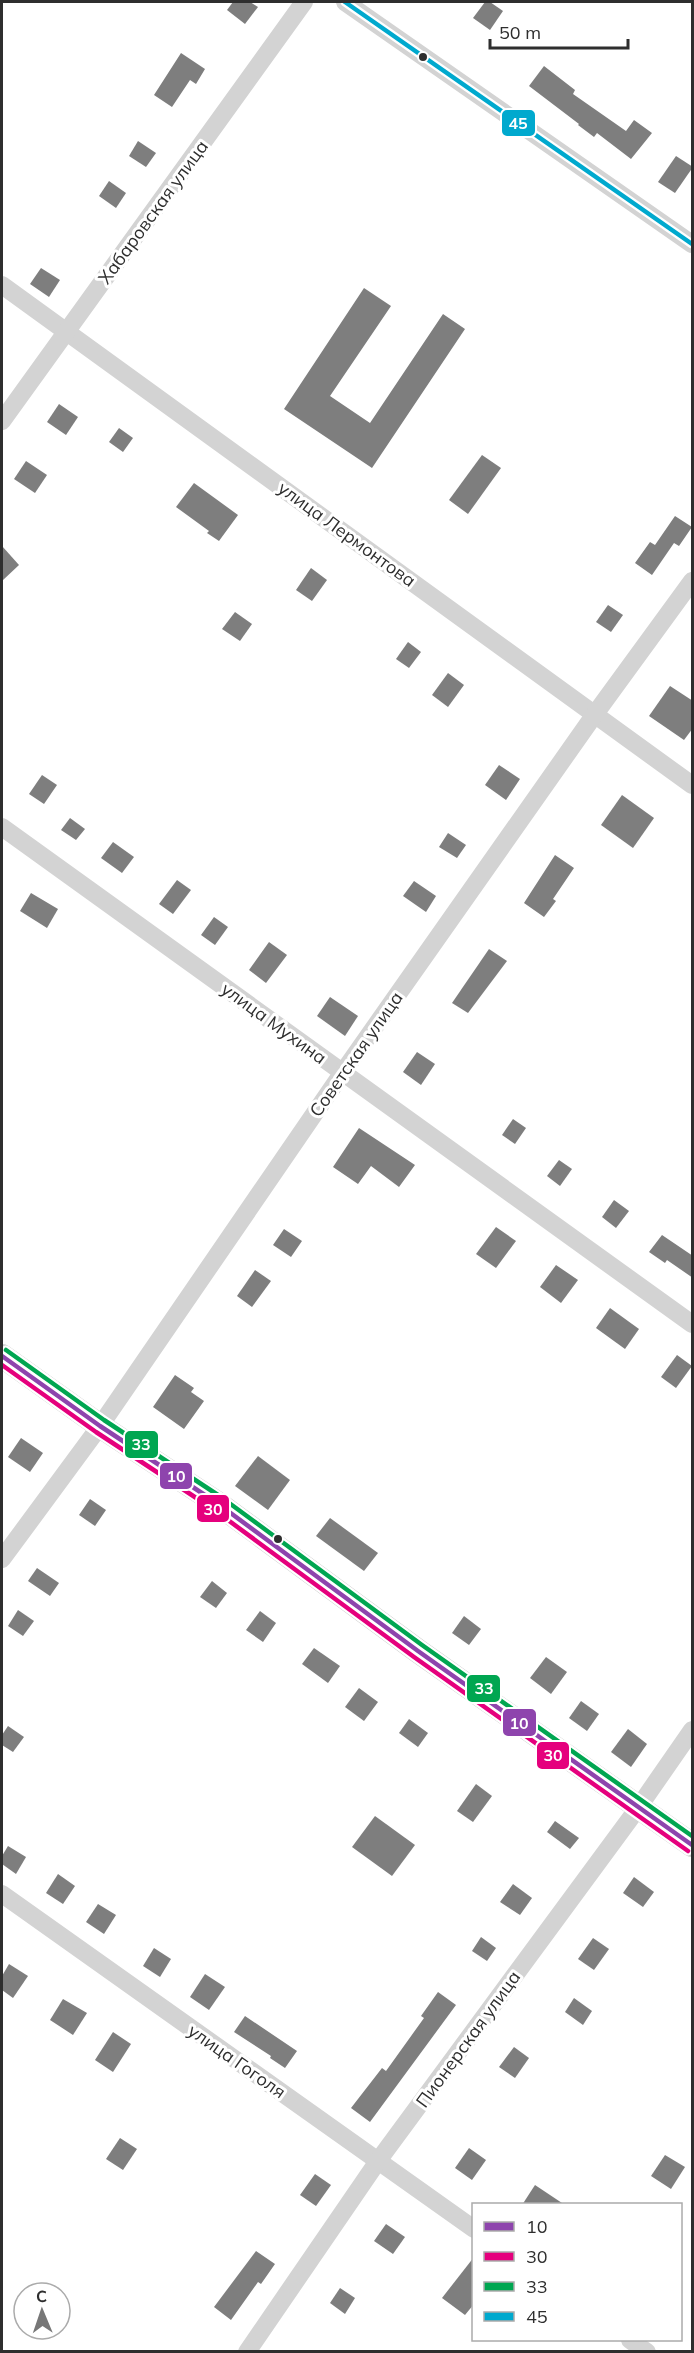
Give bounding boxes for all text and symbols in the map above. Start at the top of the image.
scale bar [490,12,628,50]
text: 50 m [499,21,541,44]
unlabelled marker [417,51,429,63]
line badge: 45 [501,109,536,137]
text: 45 [508,113,528,133]
street label: Хабаровская улица [93,135,213,289]
street label: улица Лермонтова [274,476,420,592]
street label: улица Мухина [217,977,331,1069]
street label: Советская улица [304,987,408,1121]
line badge: 33 [124,1430,159,1459]
text: 33 [131,1434,151,1454]
line badge: 10 [159,1462,193,1490]
text: 10 [166,1466,186,1486]
line badge: 30 [196,1494,230,1523]
text: 30 [203,1499,223,1519]
unlabelled marker [272,1533,284,1545]
line badge: 33 [466,1674,501,1703]
text: 33 [474,1678,494,1698]
line badge: 10 [502,1708,537,1737]
text: 10 [509,1713,529,1733]
line badge: 30 [536,1741,570,1770]
text: 30 [543,1745,563,1765]
street label: Пионерская улица [411,1966,525,2112]
street label: улица Гоголя [184,2019,290,2103]
legend [472,2203,682,2341]
text: 10 [526,2215,548,2238]
text: 30 [526,2245,548,2268]
text: 33 [526,2275,548,2298]
north arrow [12,2281,72,2341]
text: С [36,2286,47,2306]
text: 45 [526,2305,548,2328]

